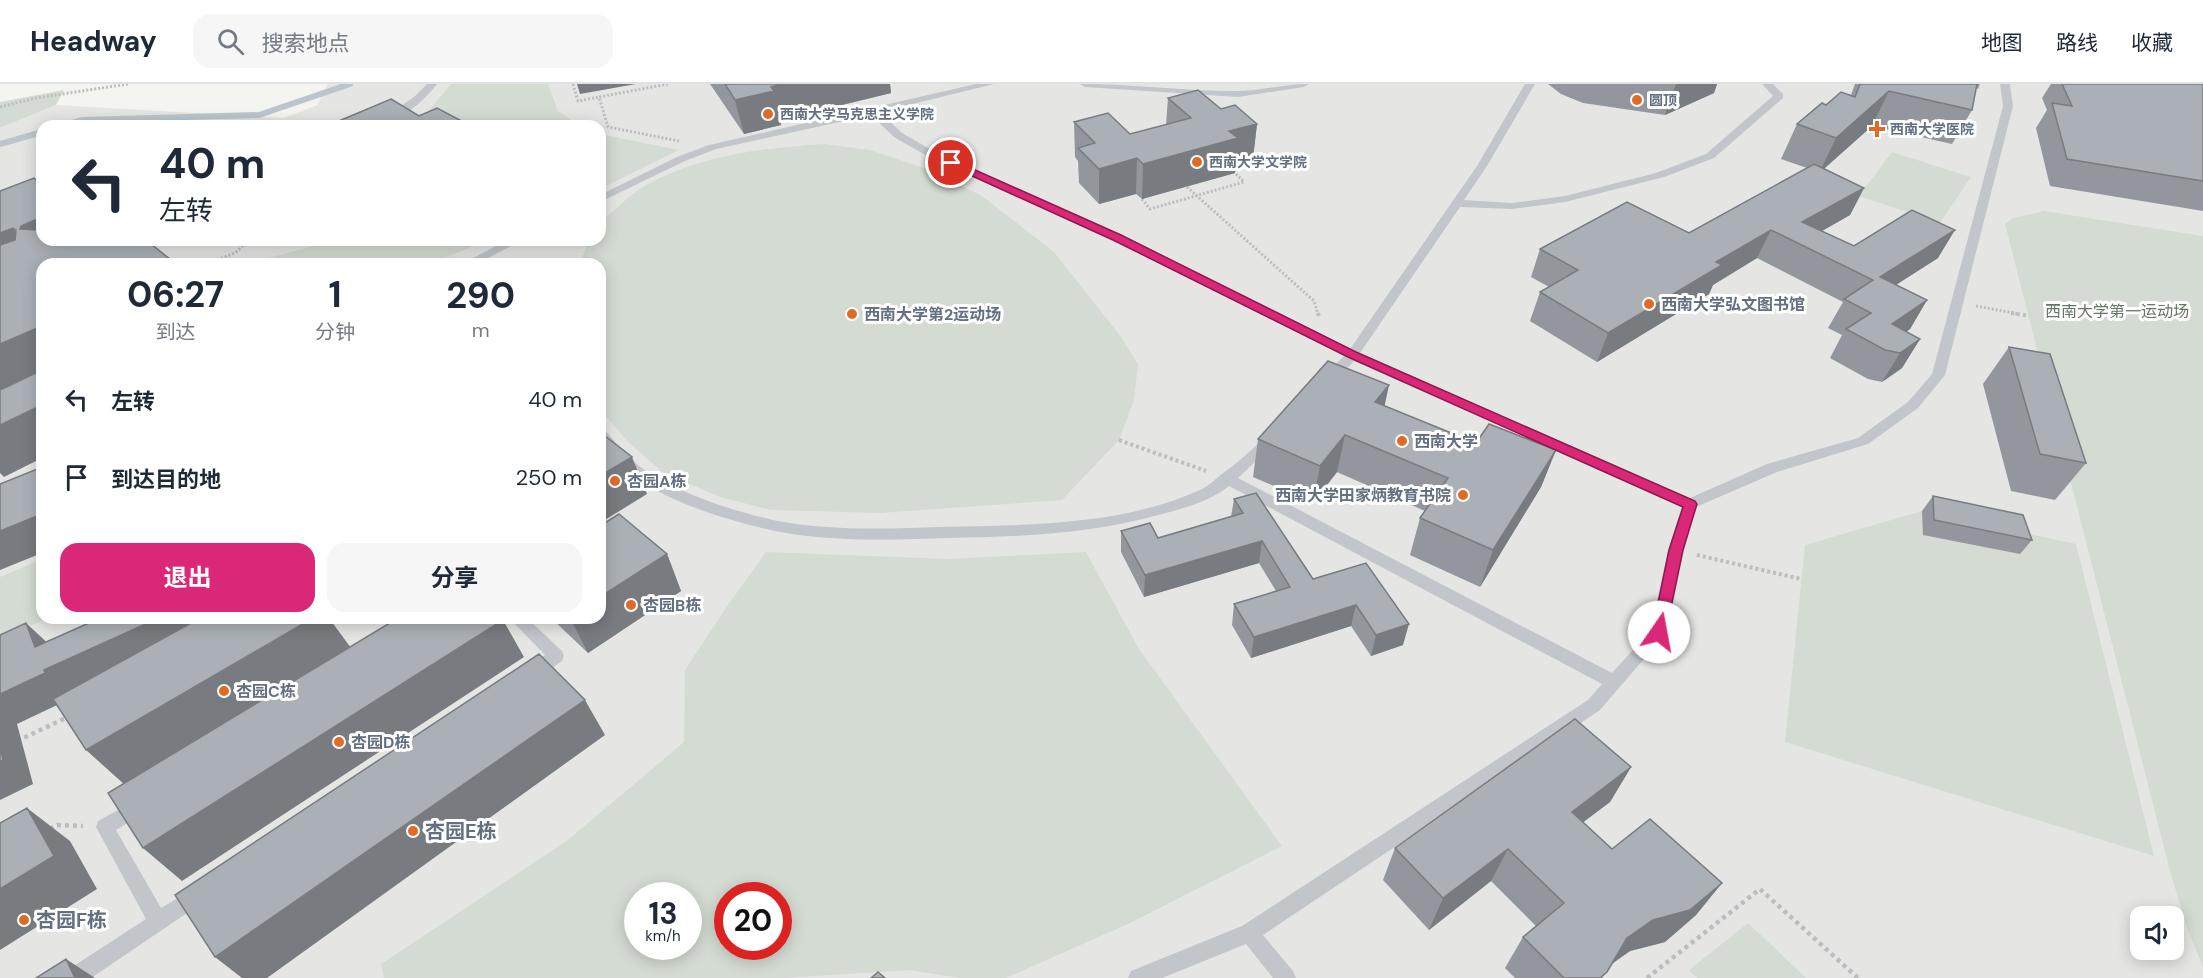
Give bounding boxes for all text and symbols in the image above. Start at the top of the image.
search box [193,14,613,68]
text: Headway [30,23,157,60]
icon: search [214,25,247,58]
text: 搜索地点 [262,29,350,58]
text: 地图 [1981,29,2023,57]
text: 路线 [2056,29,2098,57]
text: 收藏 [2131,29,2173,57]
place label: 圆顶 [1649,91,1677,109]
marker: 圆顶 [1630,93,1644,107]
place label: 西南大学马克思主义学院 [780,105,934,123]
marker: 西南大学马克思主义学院 [761,107,775,121]
marker: 西南大学医院 [1868,120,1886,138]
place label: 西南大学医院 [1890,120,1974,138]
text: 40 m [159,136,265,191]
pin [925,137,976,188]
icon: left [60,144,138,222]
icon: arrive [934,146,967,179]
place label: 西南大学文学院 [1209,153,1307,171]
marker: 西南大学文学院 [1190,155,1204,169]
text: 左转 [159,193,213,228]
text: 06:27 [127,271,224,318]
text: 1 [329,271,342,318]
text: 290 [446,272,515,319]
place label: 西南大学弘文图书馆 [1661,294,1805,315]
marker: 西南大学弘文图书馆 [1642,297,1656,311]
park label: 西南大学第一运动场 [2045,301,2189,322]
place label: 西南大学第2运动场 [864,304,1001,325]
marker: 西南大学第2运动场 [845,307,859,321]
text: m [472,317,490,343]
text: 到达 [156,319,196,345]
text: 分钟 [315,319,355,345]
icon: left [60,383,93,416]
text: 40 m [528,385,582,414]
text: 左转 [111,387,155,416]
place label: 西南大学 [1414,431,1478,452]
marker: 西南大学 [1395,434,1409,448]
icon: arrive [60,461,93,494]
text: 250 m [515,463,582,492]
text: 到达目的地 [111,465,221,494]
place label: 杏园A栋 [627,471,686,492]
marker: 杏园A栋 [608,474,622,488]
place label: 西南大学田家炳教育书院 [1275,485,1451,506]
marker: 西南大学田家炳教育书院 [1456,488,1470,502]
button: 退出 [60,543,315,612]
button: 分享 [327,543,582,612]
place label: 杏园B栋 [643,595,701,616]
marker: 杏园B栋 [624,598,638,612]
position arrow [1627,600,1691,664]
place label: 杏园C栋 [236,681,296,702]
marker: 杏园C栋 [217,684,231,698]
place label: 杏园D栋 [351,732,410,753]
marker: 杏园D栋 [332,735,346,749]
place label: 杏园E栋 [425,818,497,844]
marker: 杏园E栋 [406,824,420,838]
speed limit sign: 20 [714,882,792,960]
text: 13 [648,894,678,933]
map controls [2130,906,2184,960]
button: sound [2130,906,2184,960]
place label: 杏园F栋 [36,907,107,933]
marker: 杏园F栋 [17,913,31,927]
text: km/h [645,926,681,946]

